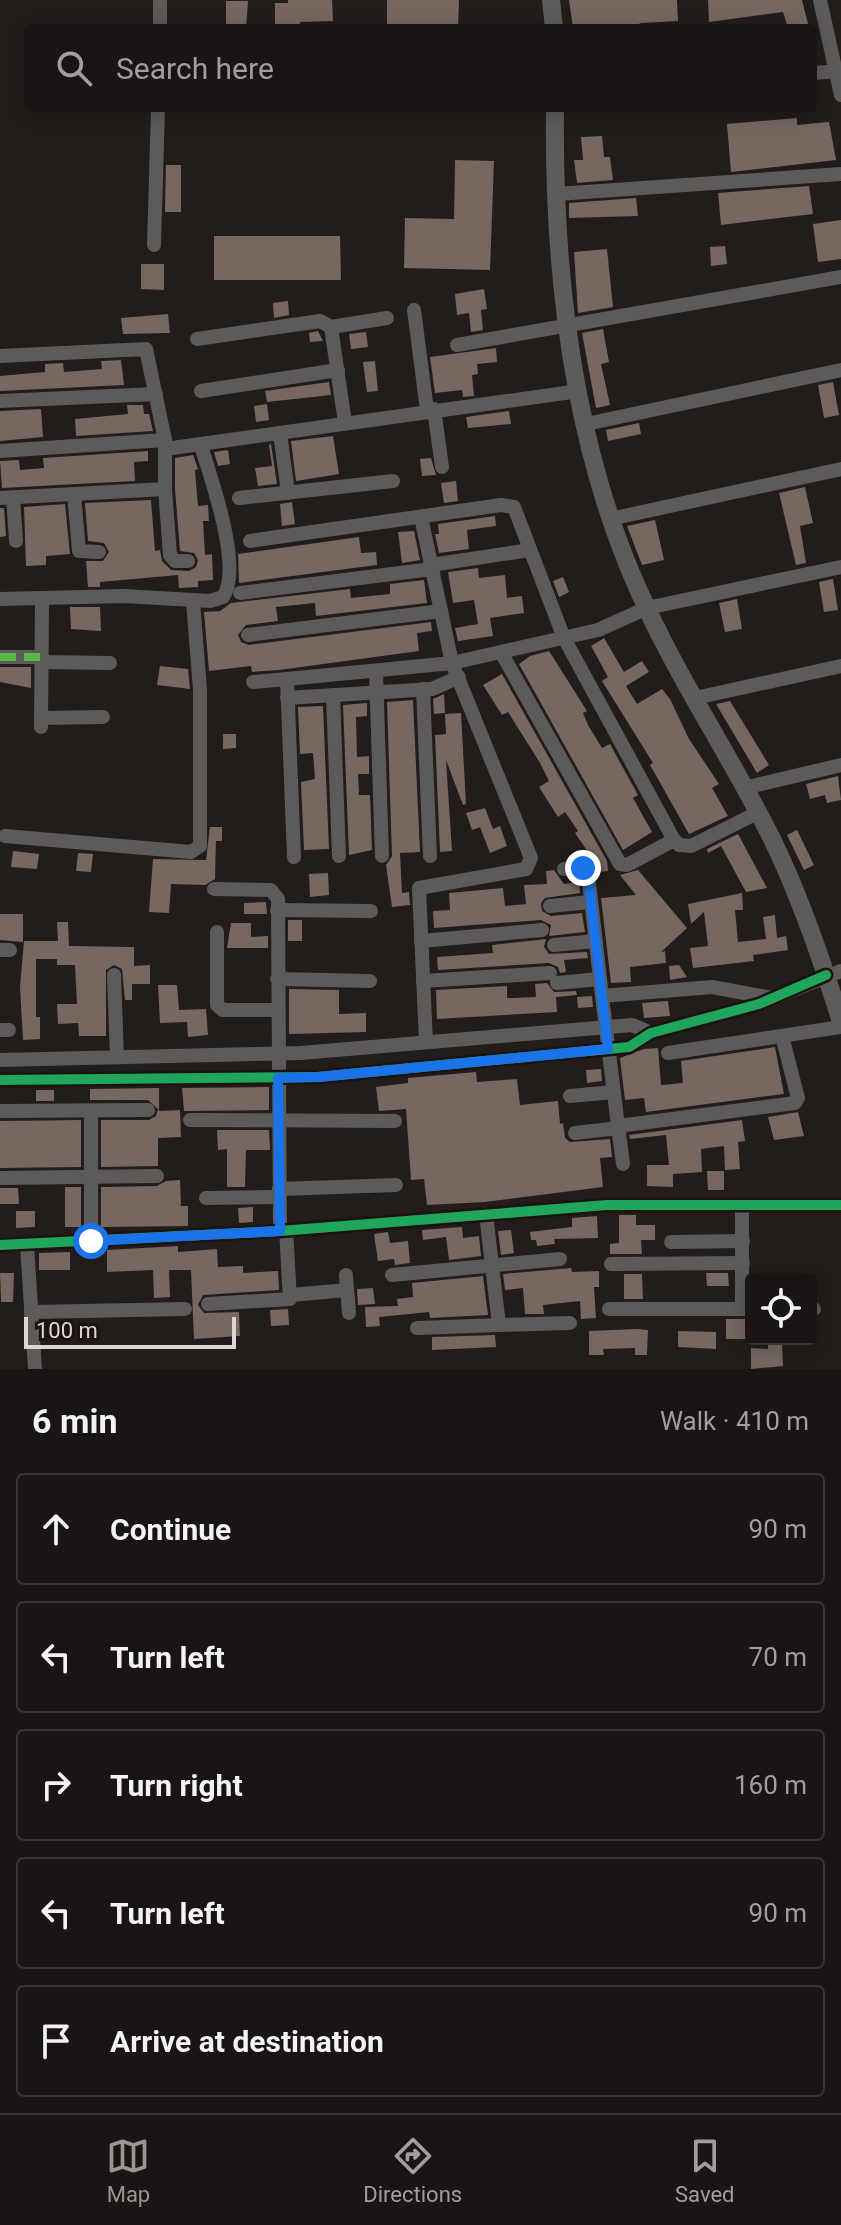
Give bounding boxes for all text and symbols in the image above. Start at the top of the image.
search box [24,24,817,112]
icon: search [52,46,96,90]
text: Search here [116,51,274,86]
route end [565,850,601,886]
route start [73,1223,109,1259]
map controls [745,1273,817,1345]
button: locate [745,1273,817,1345]
scale bar [24,1313,236,1349]
text: 100 m [36,1318,98,1343]
text: 6 min [32,1401,117,1441]
text: Walk · 410 m [660,1406,809,1436]
icon: ahead [34,1507,78,1551]
text: Continue [110,1512,231,1547]
text: 90 m [749,1514,807,1544]
icon: left [34,1635,78,1679]
text: Turn left [110,1640,225,1675]
text: 70 m [749,1642,807,1672]
icon: right [34,1763,78,1807]
text: Turn right [110,1768,243,1803]
text: 160 m [734,1770,807,1800]
icon: left [34,1891,78,1935]
text: Turn left [110,1896,225,1931]
text: 90 m [749,1898,807,1928]
icon: arrive [34,2019,78,2063]
text: Arrive at destination [110,2024,384,2059]
tab: Map [106,2134,150,2207]
tab: Directions [363,2134,462,2207]
tab: Saved [675,2134,735,2207]

